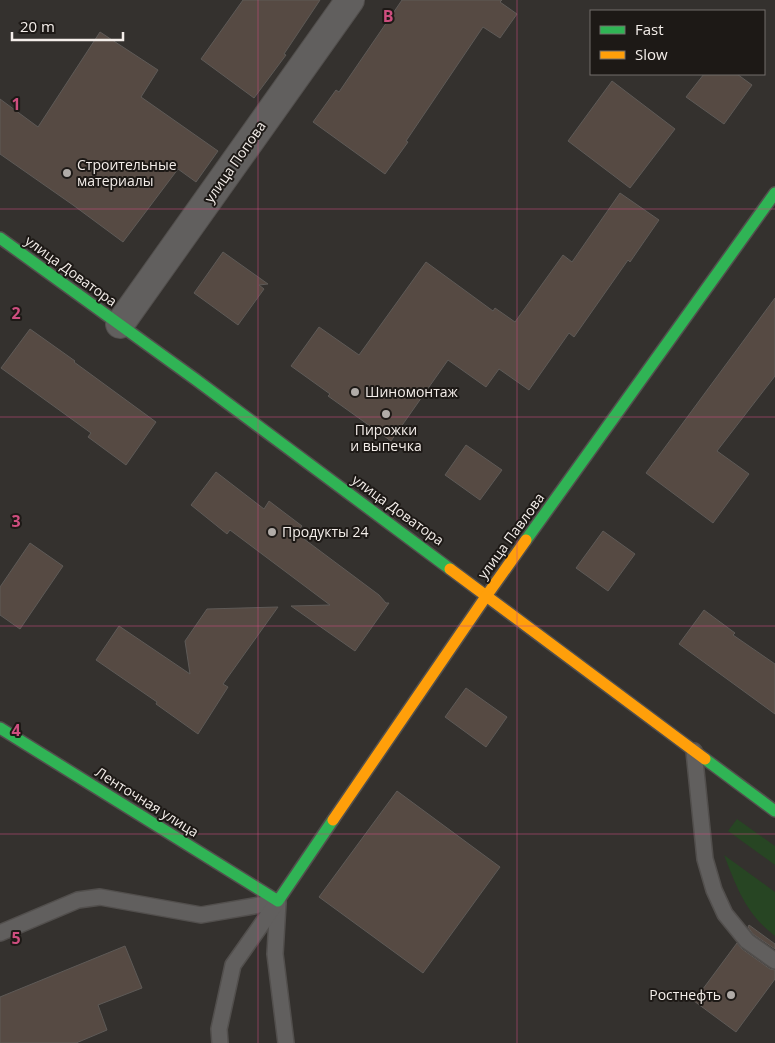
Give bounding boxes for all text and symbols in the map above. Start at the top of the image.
text: B [383,5,393,27]
scale bar [12,10,124,42]
legend [590,10,765,75]
text: 20 m [20,16,55,36]
text: Fast [635,19,664,39]
text: Slow [635,44,668,64]
text: 1 [11,93,21,115]
street label: улица Попова [199,117,270,206]
place label: Строительные материалы [77,155,177,190]
marker: Строительные материалы [61,167,73,179]
street label: улица Доватора [22,231,121,310]
text: 2 [11,302,21,324]
place label: Шиномонтаж [365,382,459,401]
marker: Шиномонтаж [349,386,361,398]
marker: Пирожки и выпечка [380,408,392,420]
place label: Пирожки и выпечка [350,420,422,455]
street label: улица Доватора [349,470,448,549]
street label: улица Павлова [473,489,548,583]
text: 3 [11,510,21,532]
place label: Продукты 24 [282,522,368,541]
marker: Продукты 24 [266,526,278,538]
text: 4 [11,719,21,741]
street label: Ленточная улица [92,762,203,841]
text: 5 [11,927,21,949]
place label: Ростнефть [649,985,721,1004]
marker: Ростнефть [725,989,737,1001]

